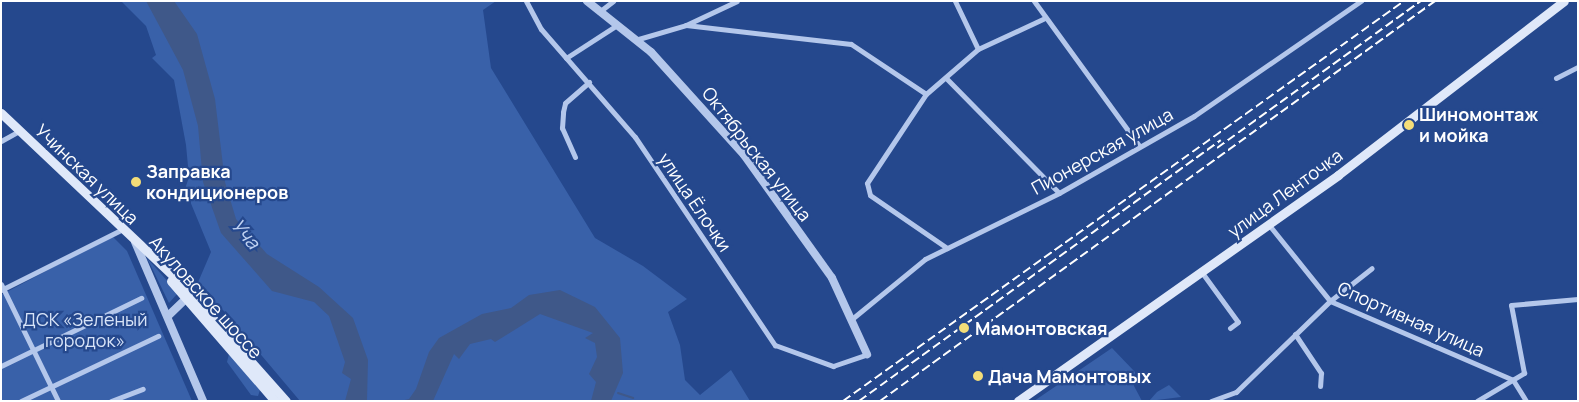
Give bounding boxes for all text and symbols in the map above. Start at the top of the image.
street label: Октябрьская улица [698,82,816,226]
street label: Пионерская улица [1027,103,1177,199]
place label: Шиномонтаж и мойка [1419,104,1538,146]
street label: Учинская улица [31,119,143,229]
marker: Шиномонтаж и мойка [1403,119,1415,131]
street label: улица Ленточка [1223,144,1347,242]
street label: улица Ёлочки [654,148,736,256]
place label: Заправка кондиционеров [146,161,288,203]
marker: Заправка кондиционеров [130,176,142,188]
water label: Уча [226,214,264,254]
street label: Акуловское шоссе [145,231,267,363]
street label: Спортивная улица [1334,277,1488,361]
park label: ДСК «Зеленый городок» [22,309,148,352]
place label: Мамонтовская [975,317,1108,339]
marker: Мамонтовская [957,321,971,335]
place label: Дача Мамонтовых [988,365,1151,387]
marker: Дача Мамонтовых [972,370,984,382]

